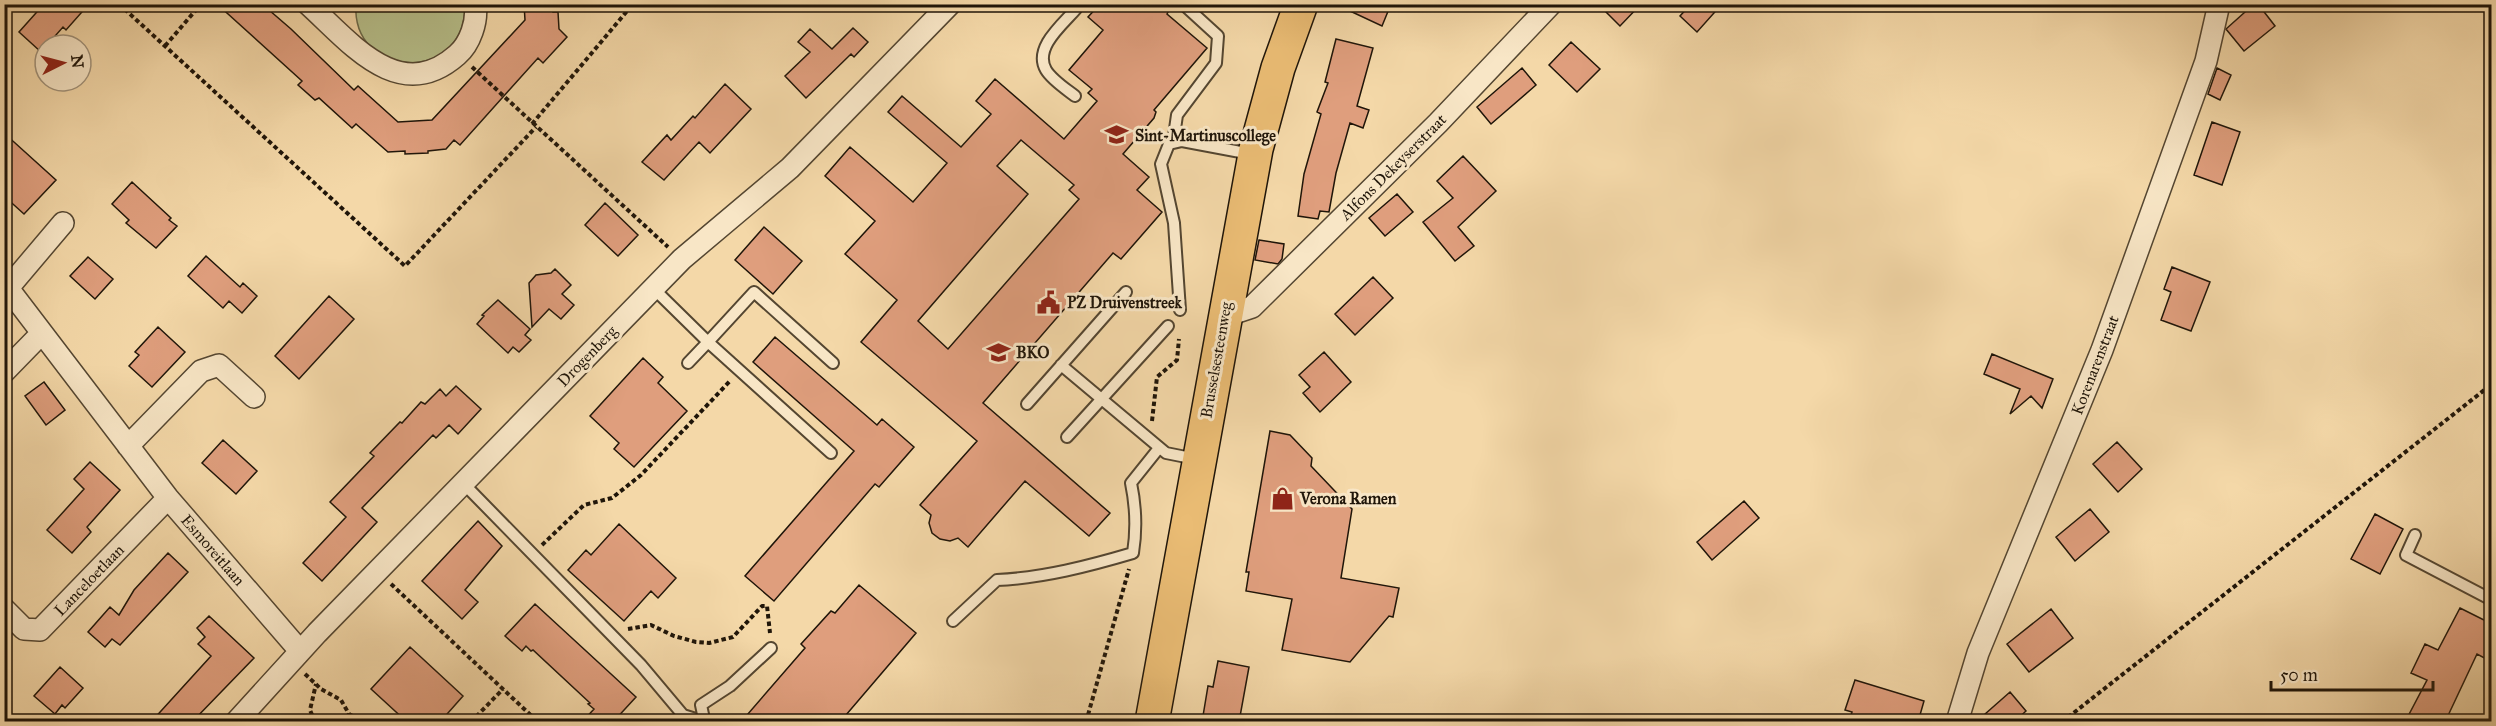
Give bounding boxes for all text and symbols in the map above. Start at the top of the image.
north arrow [33,33,93,93]
text: N [67,54,88,70]
street label: Alfons Dekeyserstraat [1335,110,1450,225]
school or university icon: Sint-Martinuscollege [1104,122,1130,148]
place label: Sint-Martinuscollege [1135,126,1276,146]
public building icon: PZ Druivenstreek [1036,289,1062,315]
place label: PZ Druivenstreek [1067,293,1183,312]
street label: Brusselsesteenweg [1196,300,1237,420]
street label: Korenarenstraat [2067,312,2123,417]
street label: Drogenberg [553,321,622,391]
school or university icon: BKO [985,339,1011,365]
place label: BKO [1016,343,1049,362]
shop icon: Verona Ramen [1269,485,1295,511]
place label: Verona Ramen [1299,489,1397,508]
street label: Esmoreitlaan [177,511,249,590]
street label: Lanceloetlaan [50,540,128,620]
scale bar [2271,654,2433,692]
text: 50 m [2280,664,2318,686]

